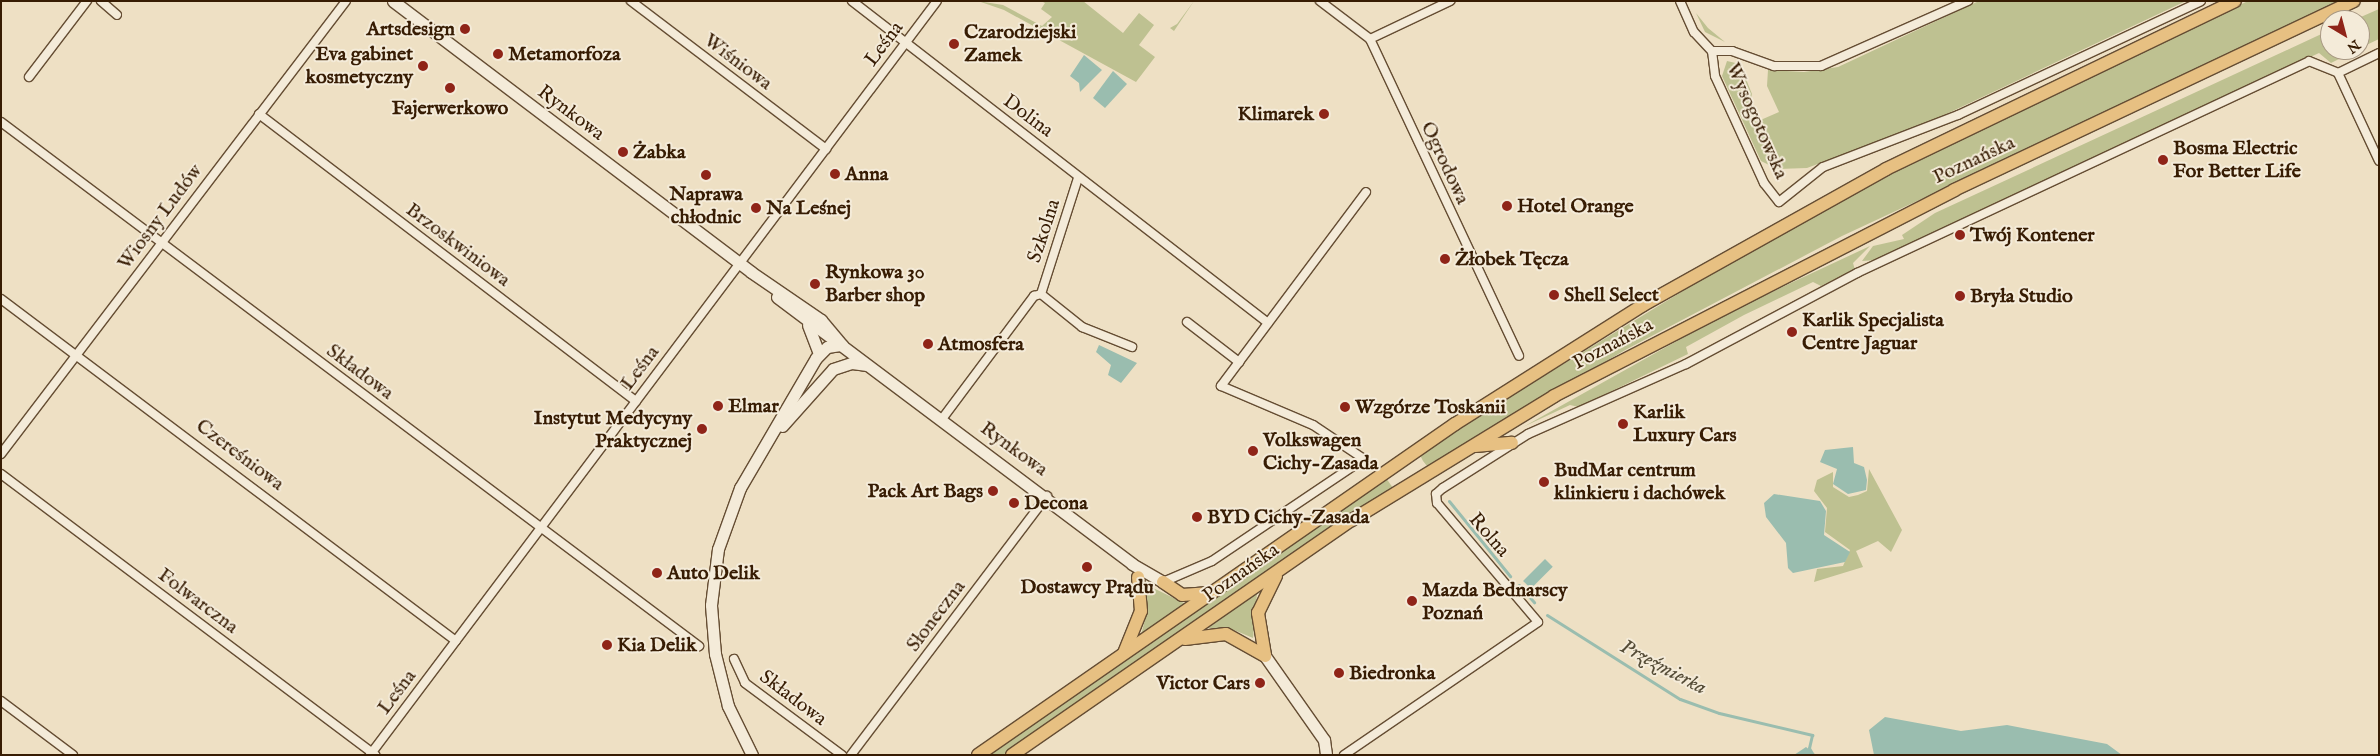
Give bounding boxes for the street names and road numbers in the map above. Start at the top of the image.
street label: Leśna [859,17,909,71]
street label: Wiśniowa [699,28,777,96]
street label: Wysogotowska [1721,59,1793,183]
street label: Rynkowa [533,80,609,146]
street label: Dolina [998,89,1058,143]
street label: Ogrodowa [1415,118,1475,208]
street label: Poznańska [1929,131,2019,189]
street label: Wiosny Ludów [113,160,207,274]
street label: Szkolna [1022,196,1066,266]
street label: Brzoskwiniowa [401,198,515,292]
street label: Poznańska [1569,313,1657,375]
street label: Składowa [322,339,398,405]
street label: Leśna [615,341,665,395]
street label: Czereśniowa [191,414,289,496]
street label: Rynkowa [975,416,1053,482]
street label: Rolna [1463,508,1515,562]
street label: Poznańska [1198,538,1284,608]
street label: Folwarczna [153,563,243,639]
street label: Słoneczna [901,576,971,656]
street label: Leśna [372,665,422,719]
street label: Składowa [755,665,831,731]

